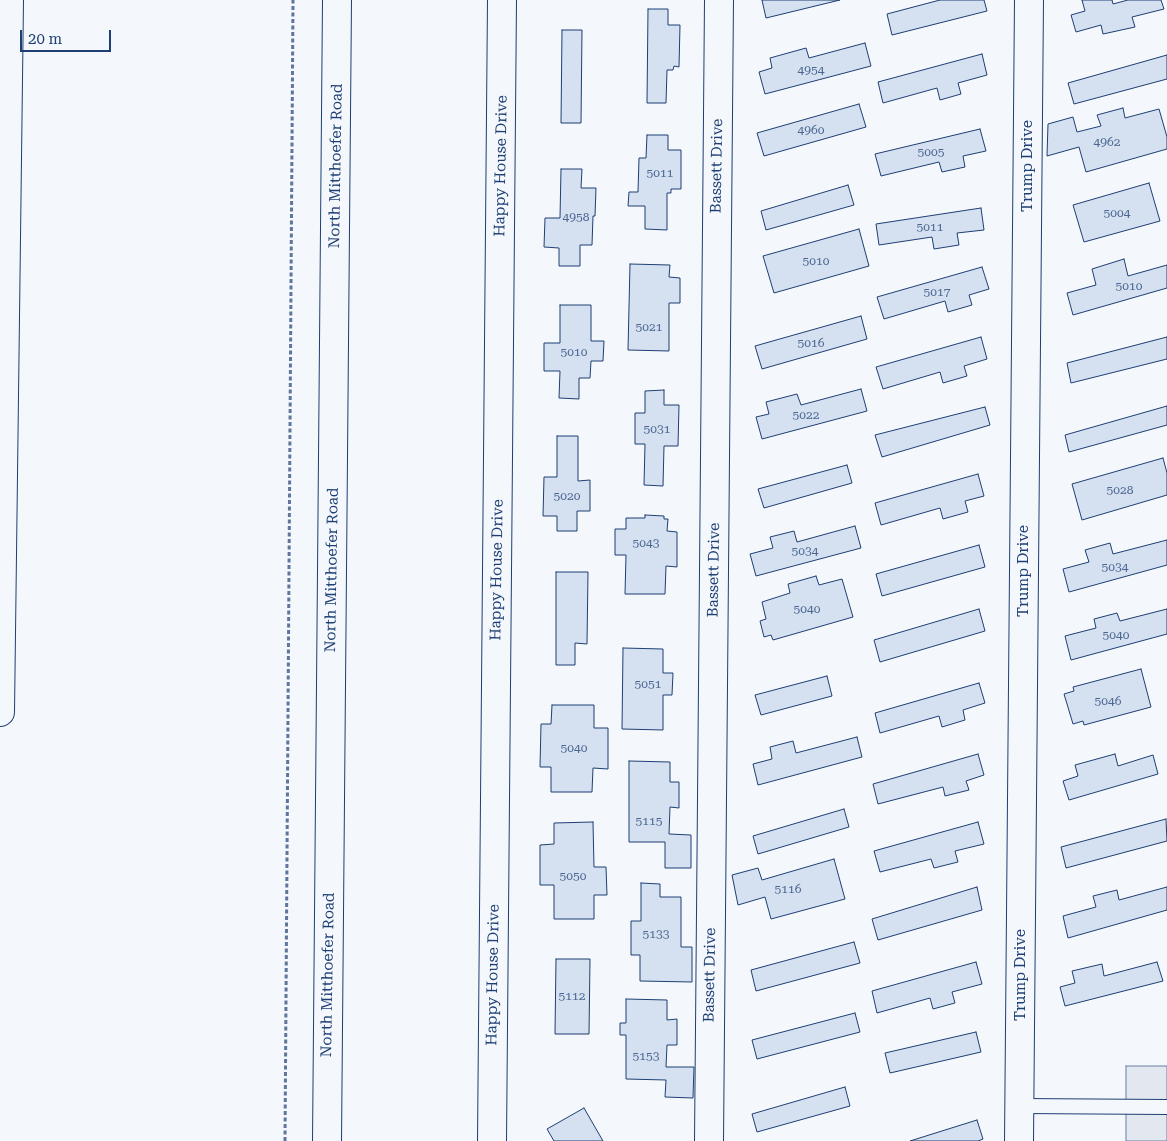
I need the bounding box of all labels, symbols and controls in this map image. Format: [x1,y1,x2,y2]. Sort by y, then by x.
scale bar [22,20,114,52]
text: 20 m [28,30,62,48]
house number: 4954 [798,63,824,77]
street label: North Mitthoefer Road [326,83,346,249]
street label: Happy House Drive [491,95,511,237]
street label: Bassett Drive [707,118,727,214]
street label: Trump Drive [1019,120,1037,212]
house number: 4960 [798,123,824,137]
house number: 4962 [1094,135,1120,149]
house number: 5005 [918,145,944,159]
house number: 5011 [647,166,673,180]
house number: 5004 [1104,206,1130,220]
house number: 4958 [563,210,589,224]
house number: 5011 [917,220,943,234]
house number: 5010 [803,254,829,268]
house number: 5010 [1116,279,1142,293]
house number: 5017 [924,285,950,299]
house number: 5021 [636,320,662,334]
house number: 5016 [798,336,824,350]
house number: 5010 [561,345,587,359]
house number: 5022 [793,408,819,422]
house number: 5031 [644,422,670,436]
house number: 5028 [1107,483,1133,497]
street label: North Mitthoefer Road [322,487,342,653]
house number: 5020 [554,489,580,503]
street label: Happy House Drive [487,499,507,641]
street label: Bassett Drive [704,522,724,618]
street label: Trump Drive [1015,525,1033,617]
house number: 5043 [633,536,659,550]
house number: 5034 [792,544,818,558]
house number: 5034 [1102,560,1128,574]
house number: 5040 [794,602,820,616]
house number: 5040 [1103,628,1129,642]
house number: 5051 [635,677,661,691]
house number: 5046 [1095,694,1121,708]
house number: 5040 [561,741,587,755]
house number: 5115 [636,814,662,828]
house number: 5050 [560,869,586,883]
house number: 5116 [775,882,801,896]
street label: North Mitthoefer Road [318,892,338,1058]
street label: Happy House Drive [483,904,503,1046]
house number: 5133 [643,927,669,941]
street label: Bassett Drive [700,927,720,1023]
street label: Trump Drive [1012,929,1030,1021]
house number: 5112 [559,989,585,1003]
house number: 5153 [633,1049,659,1063]

